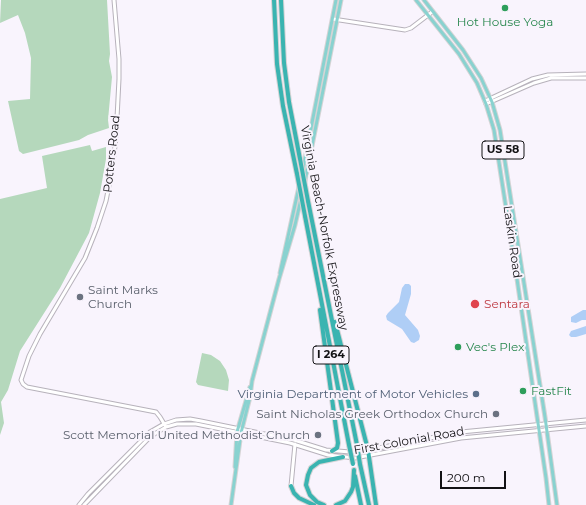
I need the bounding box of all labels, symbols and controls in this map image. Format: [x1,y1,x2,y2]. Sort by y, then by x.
marker: Hot House Yoga [500,3,510,13]
place label: Hot House Yoga [457,15,553,29]
street label: Potters Road [101,115,123,193]
street label: Virginia Beach-Norfolk Expressway [297,124,351,332]
road number: US 58 [482,141,524,159]
street label: Laskin Road [500,205,524,279]
place label: Saint Marks Church [88,283,158,311]
marker: Saint Marks Church [75,292,85,302]
place label: Sentara [484,297,530,311]
marker: Sentara [469,298,481,310]
place label: Vec's Plex [466,340,524,354]
marker: Vec's Plex [453,342,463,352]
road number: I 264 [313,346,349,364]
place label: FastFit [531,384,572,398]
marker: FastFit [518,386,528,396]
place label: Virginia Department of Motor Vehicles [237,387,468,401]
marker: Virginia Department of Motor Vehicles [471,389,481,399]
place label: Saint Nicholas Greek Orthodox Church [256,407,488,421]
marker: Saint Nicholas Greek Orthodox Church [491,409,501,419]
street label: First Colonial Road [353,424,465,458]
place label: Scott Memorial United Methodist Church [63,428,310,442]
marker: Scott Memorial United Methodist Church [313,430,323,440]
scale bar [442,463,508,489]
text: 200 m [447,470,486,485]

